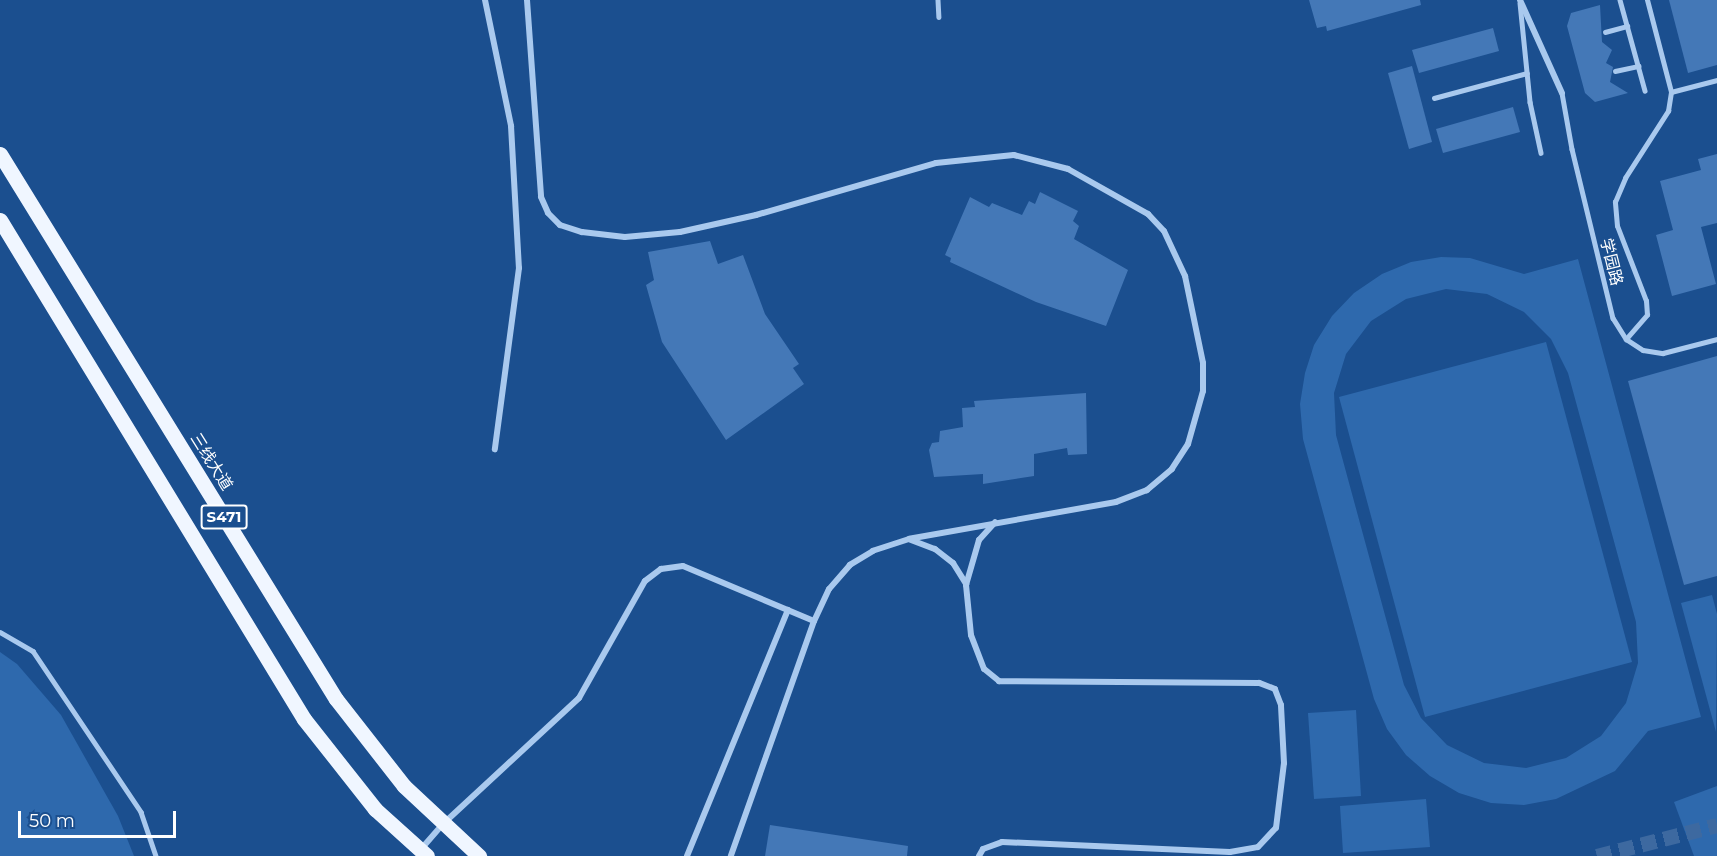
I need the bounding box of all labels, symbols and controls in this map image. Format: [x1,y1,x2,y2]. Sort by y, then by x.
street label: 学园路 [1596,236,1626,288]
street label: 三线大道 [186,430,236,494]
road number: S471 [200,505,248,529]
scale bar [21,799,178,837]
text: 50 m [29,810,75,832]

